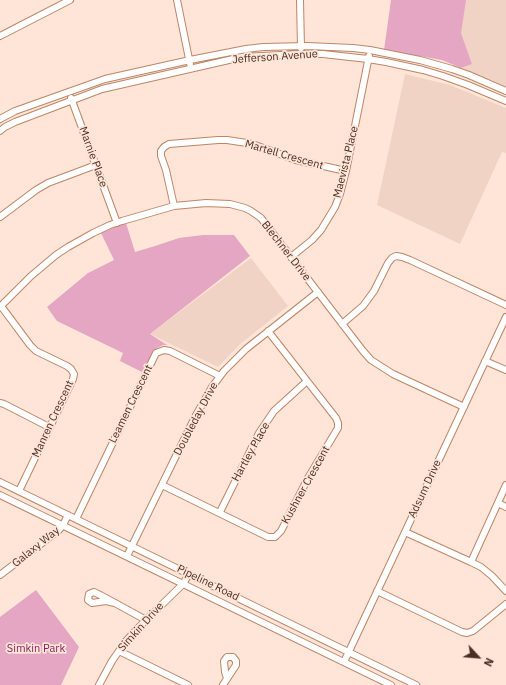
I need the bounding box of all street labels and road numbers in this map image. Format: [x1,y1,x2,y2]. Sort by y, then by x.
street label: Jefferson Avenue [232,47,318,67]
street label: Marnie Place [76,125,110,189]
street label: Maevista Place [331,125,361,199]
street label: Martell Crescent [243,137,325,173]
street label: Blechner Drive [258,218,314,284]
street label: Leamen Crescent [106,363,156,445]
street label: Manren Crescent [29,378,77,460]
street label: Doubleday Drive [171,380,221,458]
street label: Hartley Place [229,420,273,484]
street label: Kushner Crescent [279,444,333,526]
street label: Adsum Drive [406,458,444,520]
street label: Galaxy Way [10,524,62,570]
street label: Pipeline Road [175,562,241,604]
street label: Simkin Drive [115,600,167,654]

